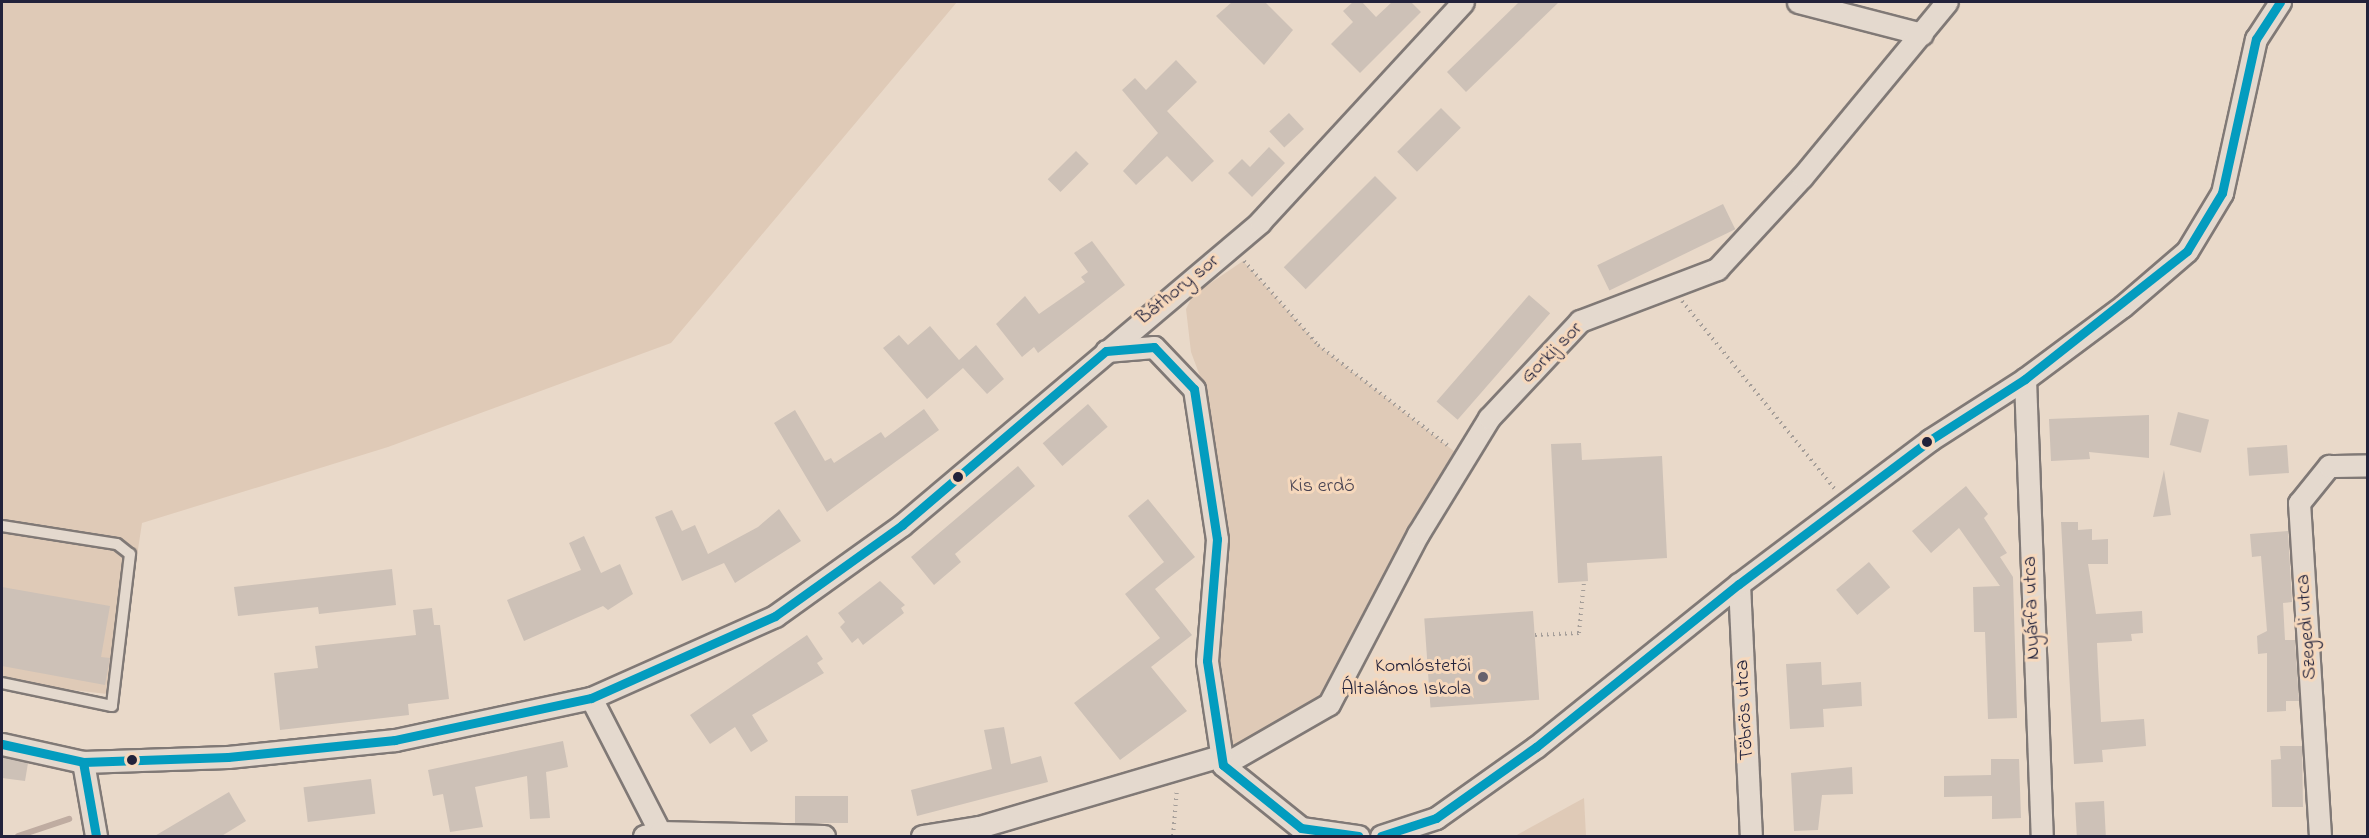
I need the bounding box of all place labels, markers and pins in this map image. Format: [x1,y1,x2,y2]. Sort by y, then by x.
unlabelled marker [1921,436,1933,448]
unlabelled marker [952,471,964,483]
place label: Komlóstetői Általános Iskola [1341,654,1471,701]
marker: Komlóstetői Általános Iskola [1476,670,1490,684]
unlabelled marker [126,754,138,766]

